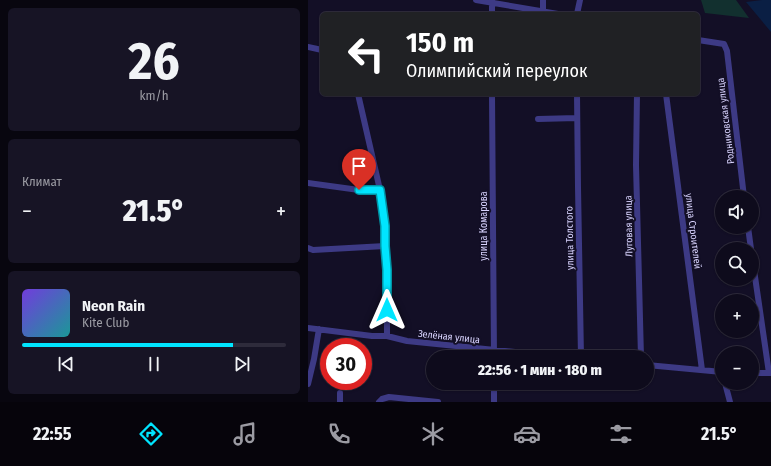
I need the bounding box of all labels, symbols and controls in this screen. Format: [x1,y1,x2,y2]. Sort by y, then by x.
text: 150 m [406,26,474,59]
icon: left [340,28,392,80]
text: 26 [128,30,180,93]
text: Олимпийский переулок [406,60,587,82]
street label: Родниковская улица [715,77,737,165]
text: km/h [140,88,169,103]
pin [342,149,376,190]
icon: arrive [348,155,370,177]
text: Климат [22,174,62,189]
map controls [715,190,759,390]
button: sound [715,190,759,234]
street label: улица Комарова [478,191,490,261]
text: 21.5° [123,193,185,229]
street label: улица Строителей [682,193,704,270]
street label: Луговая улица [622,195,636,257]
text: − [22,198,32,225]
text: + [276,198,286,225]
street label: улица Толстого [563,206,577,270]
button: search [715,242,759,286]
position arrow [366,289,408,331]
button: + [715,294,759,338]
text: Neon Rain [82,297,145,315]
text: Kite Club [82,315,129,330]
street label: Зелёная улица [417,328,481,346]
speed limit sign: 30 [320,338,372,390]
button: − [715,346,759,390]
icon: previous [55,353,77,375]
icon: pause [143,353,165,375]
icon: next [231,353,253,375]
text: 22:56 · 1 мин · 180 m [478,361,602,379]
icon: directions [137,420,165,448]
icon: music [231,420,259,448]
icon: phone [325,420,353,448]
icon: climate [419,420,447,448]
icon: car [513,420,541,448]
icon: filters [607,420,635,448]
text: 22:55 [33,423,71,445]
text: 21.5° [701,423,738,445]

